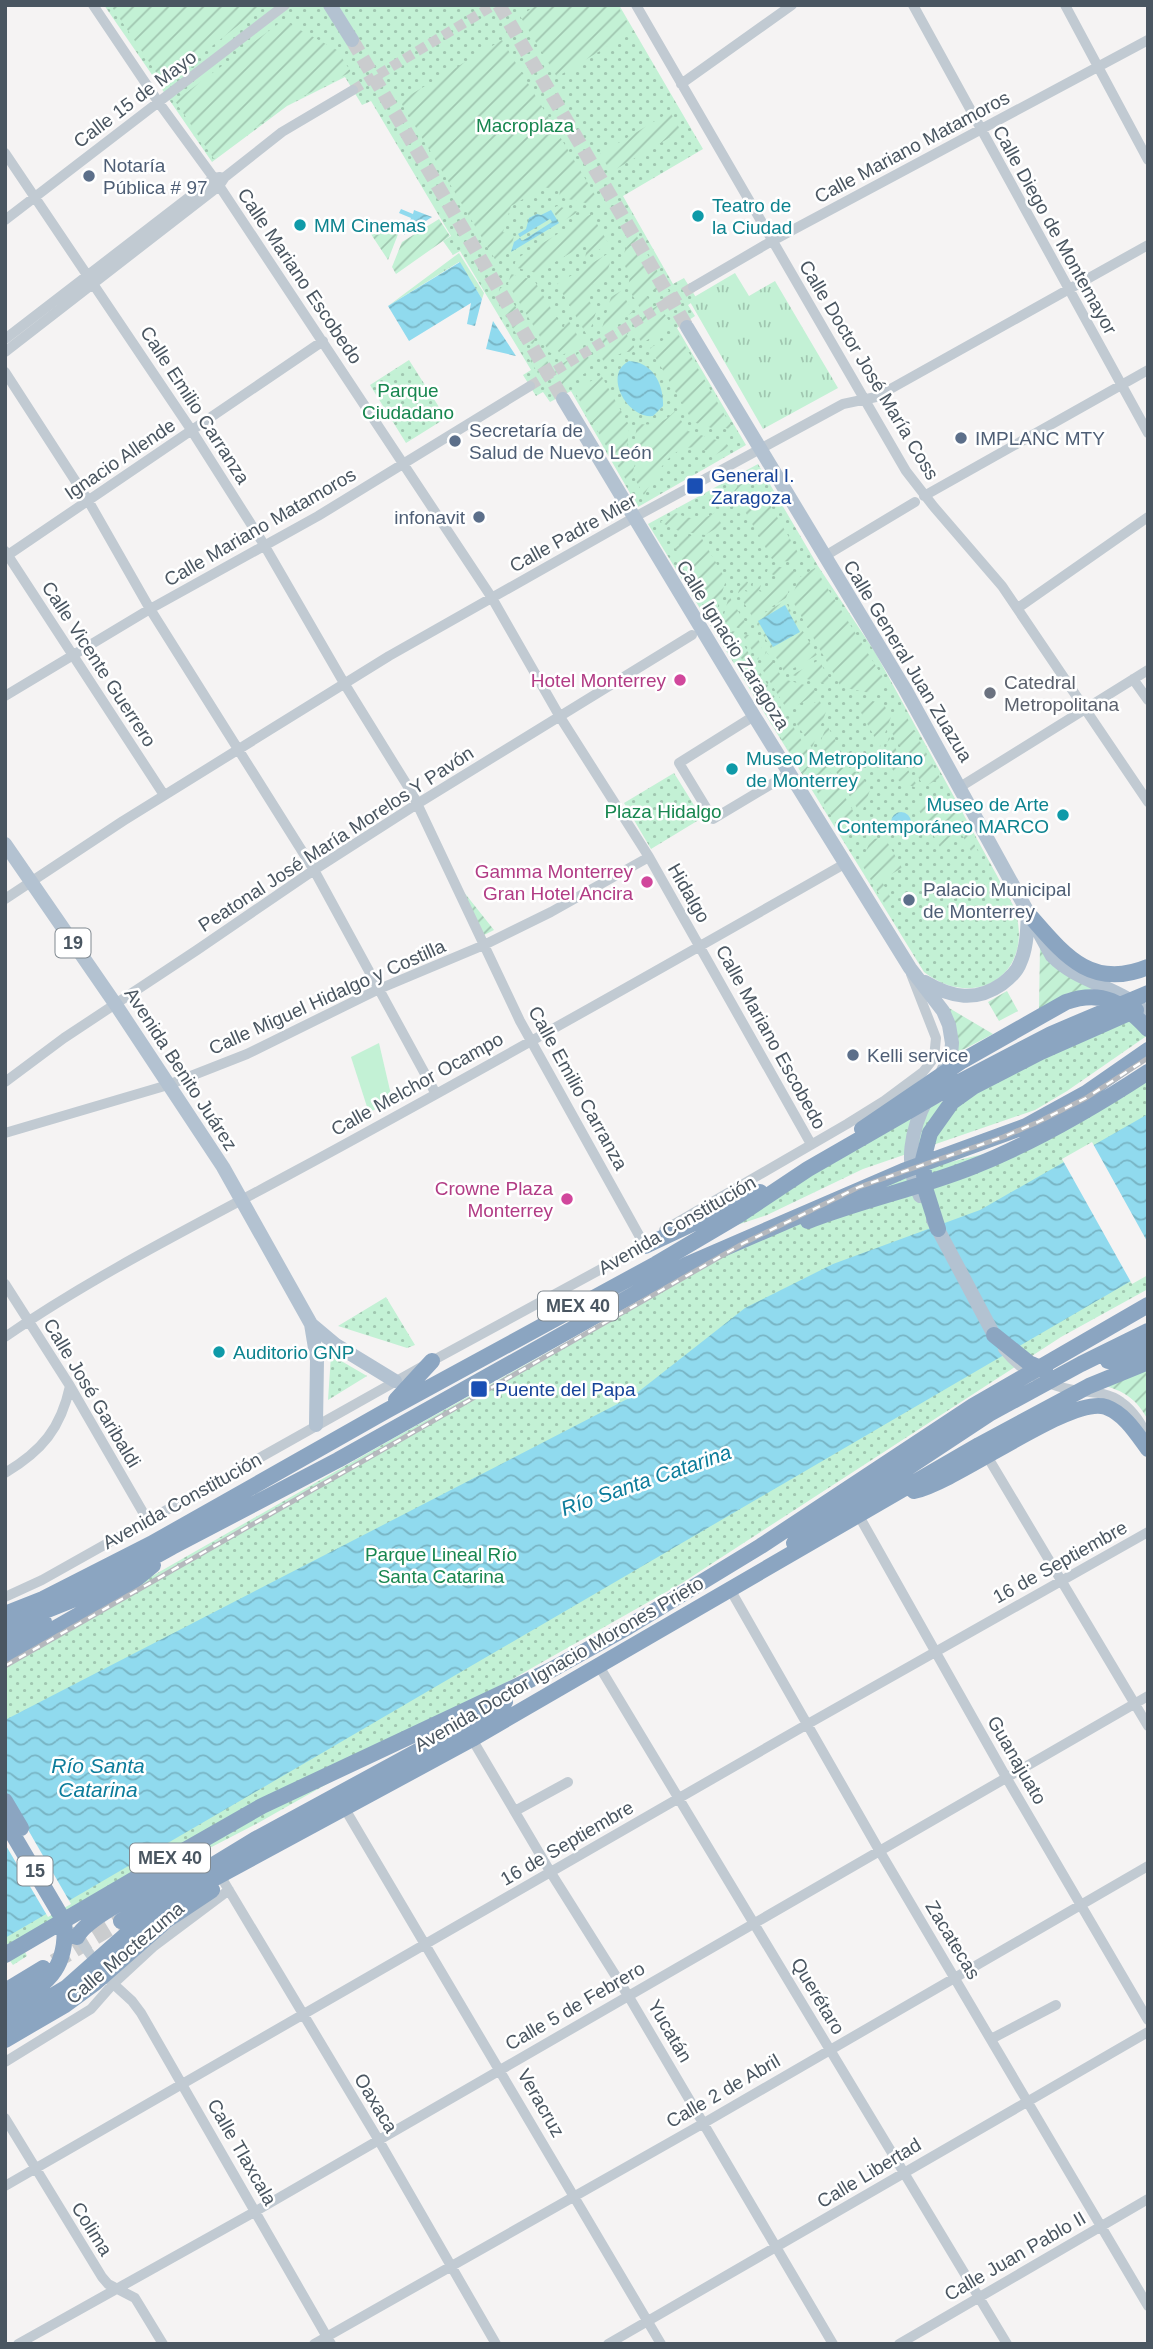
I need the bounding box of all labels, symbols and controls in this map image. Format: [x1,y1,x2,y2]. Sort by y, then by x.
street label: Calle 15 de Mayo [70,46,200,152]
street label: Calle Mariano Matamoros [811,87,1013,207]
park label: Macroplaza [476,115,575,136]
street label: Calle Diego de Montemayor [989,122,1122,339]
place label: Notaría Pública # 97 [103,155,208,198]
marker: Notaría Pública # 97 [81,168,97,184]
street label: Calle Mariano Escobedo [233,184,367,368]
place label: Teatro de la Ciudad [712,195,792,238]
marker: Teatro de la Ciudad [690,208,706,224]
place label: MM Cinemas [314,215,426,236]
marker: MM Cinemas [292,217,308,233]
street label: Calle Doctor José María Coss [795,256,943,484]
street label: Calle Emilio Carranza [136,322,254,488]
park label: Parque Ciudadano [362,380,454,423]
street label: Ignacio Allende [61,414,179,504]
place label: Secretaría de Salud de Nuevo León [469,420,652,463]
place label: IMPLANC MTY [975,428,1105,449]
marker: IMPLANC MTY [953,430,969,446]
marker: Secretaría de Salud de Nuevo León [447,433,463,449]
street label: Calle Mariano Matamoros [161,464,359,590]
place label: General I. Zaragoza [711,465,794,508]
marker: General I. Zaragoza [685,476,705,496]
street label: Calle Padre Mier [506,489,641,576]
place label: infonavit [394,507,466,528]
marker: infonavit [471,509,487,525]
street label: Calle General Juan Zuazua [839,556,977,766]
street label: Calle Ignacio Zaragoza [672,557,794,734]
street label: Calle Vicente Guerrero [38,577,160,751]
place label: Hotel Monterrey [531,670,666,691]
marker: Hotel Monterrey [672,672,688,688]
place label: Catedral Metropolitana [1004,672,1120,715]
marker: Catedral Metropolitana [982,685,998,701]
street label: Peatonal José María Morelos Y Pavón [195,742,477,936]
place label: Museo Metropolitano de Monterrey [746,748,923,791]
marker: Museo Metropolitano de Monterrey [724,761,740,777]
place label: Museo de Arte Contemporáneo MARCO [837,794,1049,837]
park label: Plaza Hidalgo [604,801,722,822]
marker: Museo de Arte Contemporáneo MARCO [1055,807,1071,823]
street label: Hidalgo [664,860,714,926]
place label: Gamma Monterrey Gran Hotel Ancira [475,861,633,904]
marker: Gamma Monterrey Gran Hotel Ancira [639,874,655,890]
place label: Palacio Municipal de Monterrey [923,879,1071,922]
marker: Palacio Municipal de Monterrey [901,892,917,908]
road number: 19 [56,928,90,958]
street label: Calle Miguel Hidalgo y Costilla [206,935,449,1059]
street label: Calle Mariano Escobedo [712,941,830,1133]
street label: Avenida Benito Juárez [121,984,241,1154]
street label: Calle Emilio Carranza [524,1003,632,1174]
street label: Calle Melchor Ocampo [327,1028,507,1140]
place label: Kelli service [867,1045,968,1066]
marker: Kelli service [845,1047,861,1063]
street label: Avenida Constitución [595,1171,759,1279]
place label: Crowne Plaza Monterrey [435,1178,553,1221]
marker: Crowne Plaza Monterrey [559,1191,575,1207]
road number: MEX 40 [538,1292,618,1321]
street label: Calle José Garibaldi [39,1315,145,1471]
place label: Auditorio GNP [233,1342,354,1363]
marker: Auditorio GNP [211,1344,227,1360]
marker: Puente del Papa [469,1379,489,1399]
place label: Puente del Papa [495,1379,636,1400]
water label: Río Santa Catarina [558,1440,734,1520]
street label: Avenida Constitución [99,1449,265,1553]
street label: 16 de Septiembre [989,1516,1131,1608]
park label: Parque Lineal Río Santa Catarina [365,1544,517,1587]
street label: Avenida Doctor Ignacio Morones Prieto [411,1572,707,1756]
street label: Guanajuato [983,1712,1051,1808]
water label: Río Santa Catarina [51,1754,145,1801]
street label: 16 de Septiembre [497,1796,637,1890]
road number: MEX 40 [130,1844,210,1872]
road number: 15 [18,1856,52,1885]
street label: Zacatecas [921,1897,985,1983]
street label: Calle Moctezuma [62,1898,188,2008]
street label: Querétaro [787,1954,849,2038]
street label: Calle 5 de Febrero [502,1958,648,2054]
street label: Yucatán [644,1996,696,2066]
street label: Calle 2 de Abril [662,2050,784,2132]
street label: Veracruz [513,2065,569,2141]
street label: Oaxaca [350,2070,402,2137]
street label: Calle Tlaxcala [203,2095,281,2209]
street label: Calle Libertad [813,2134,925,2212]
street label: Colima [67,2198,117,2260]
street label: Calle Juan Pablo II [941,2207,1089,2305]

